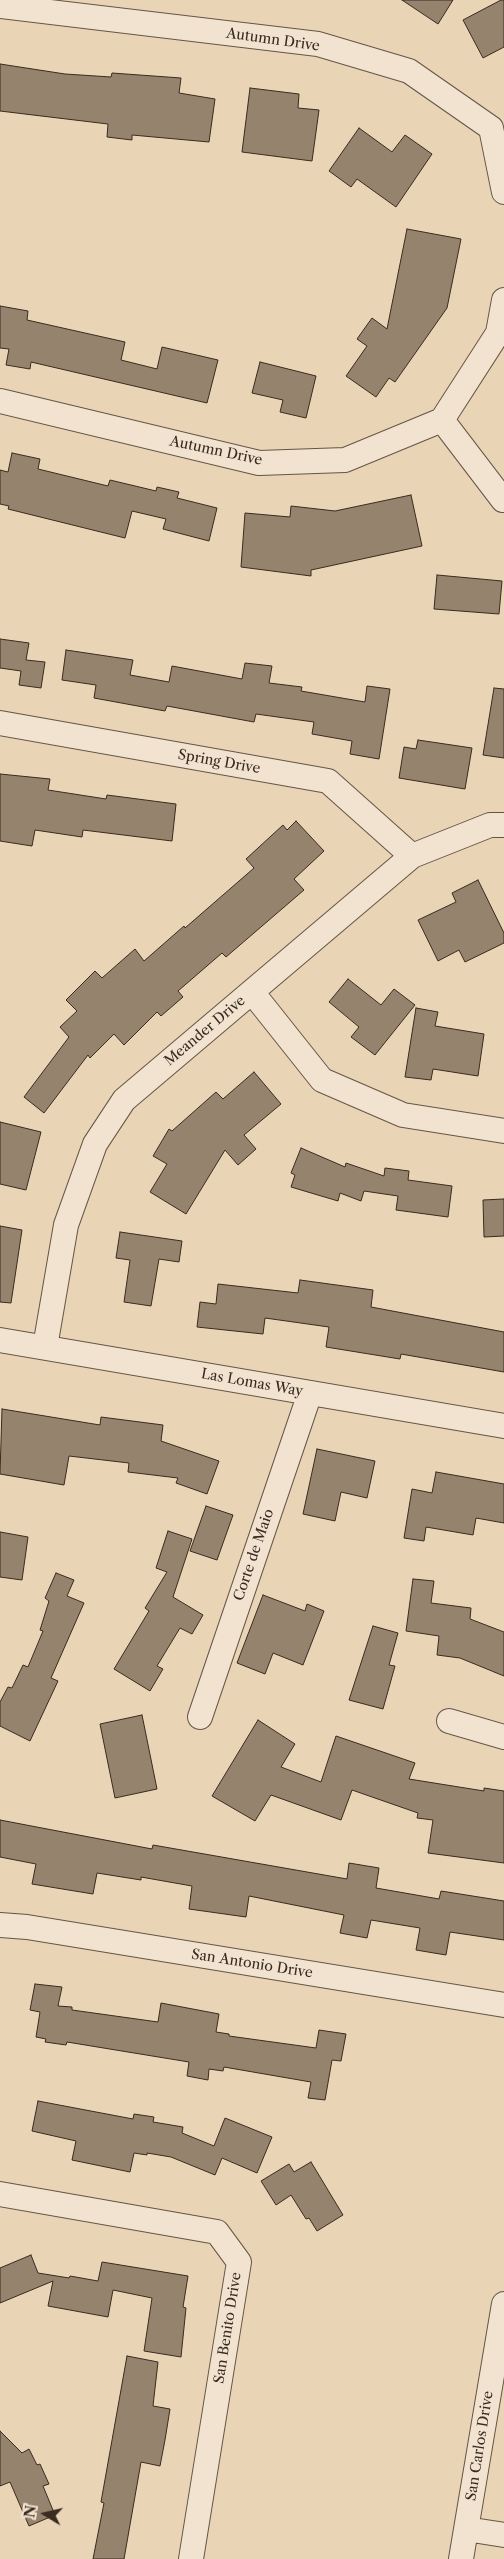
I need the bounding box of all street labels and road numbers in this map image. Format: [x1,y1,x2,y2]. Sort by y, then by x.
street label: Autumn Drive [225,25,321,55]
street label: Autumn Drive [168,433,264,469]
street label: Spring Drive [176,746,262,778]
street label: Meander Drive [161,992,249,1070]
street label: Las Lomas Way [200,1366,304,1400]
street label: Corte de Maio [230,1507,278,1603]
street label: San Antonio Drive [190,1946,314,1982]
street label: San Benito Drive [211,2271,245,2385]
street label: San Carlos Drive [463,2390,497,2502]

